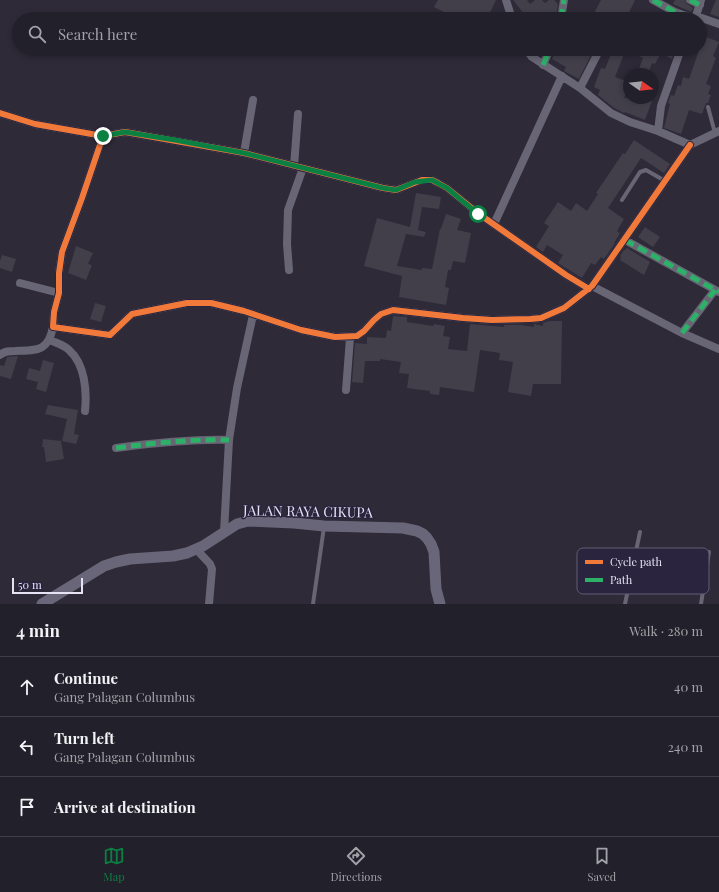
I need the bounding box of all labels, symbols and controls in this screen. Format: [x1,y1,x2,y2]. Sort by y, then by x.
search box [12,12,707,56]
icon: search [26,23,48,45]
text: Search here [58,24,137,44]
north arrow [623,68,659,104]
route end [94,127,112,145]
route start [469,205,487,223]
street label: JALAN RAYA CIKUPA [242,500,373,522]
legend [577,548,709,594]
text: Cycle path [610,554,662,569]
text: Path [610,572,633,587]
scale bar [12,576,83,595]
text: 50 m [18,577,42,592]
text: 4 min [16,619,60,641]
text: Walk · 280 m [629,622,703,639]
text: Continue [54,668,118,688]
icon: ahead [16,676,38,698]
text: 40 m [674,678,703,695]
text: Gang Palagan Columbus [54,688,195,705]
text: Turn left [54,728,115,748]
icon: left [16,736,38,758]
text: 240 m [668,738,703,755]
text: Gang Palagan Columbus [54,748,195,765]
icon: arrive [16,796,38,818]
text: Arrive at destination [54,797,196,817]
tab: Map [103,845,125,884]
tab: Directions [330,845,382,884]
tab: Saved [588,845,616,884]

